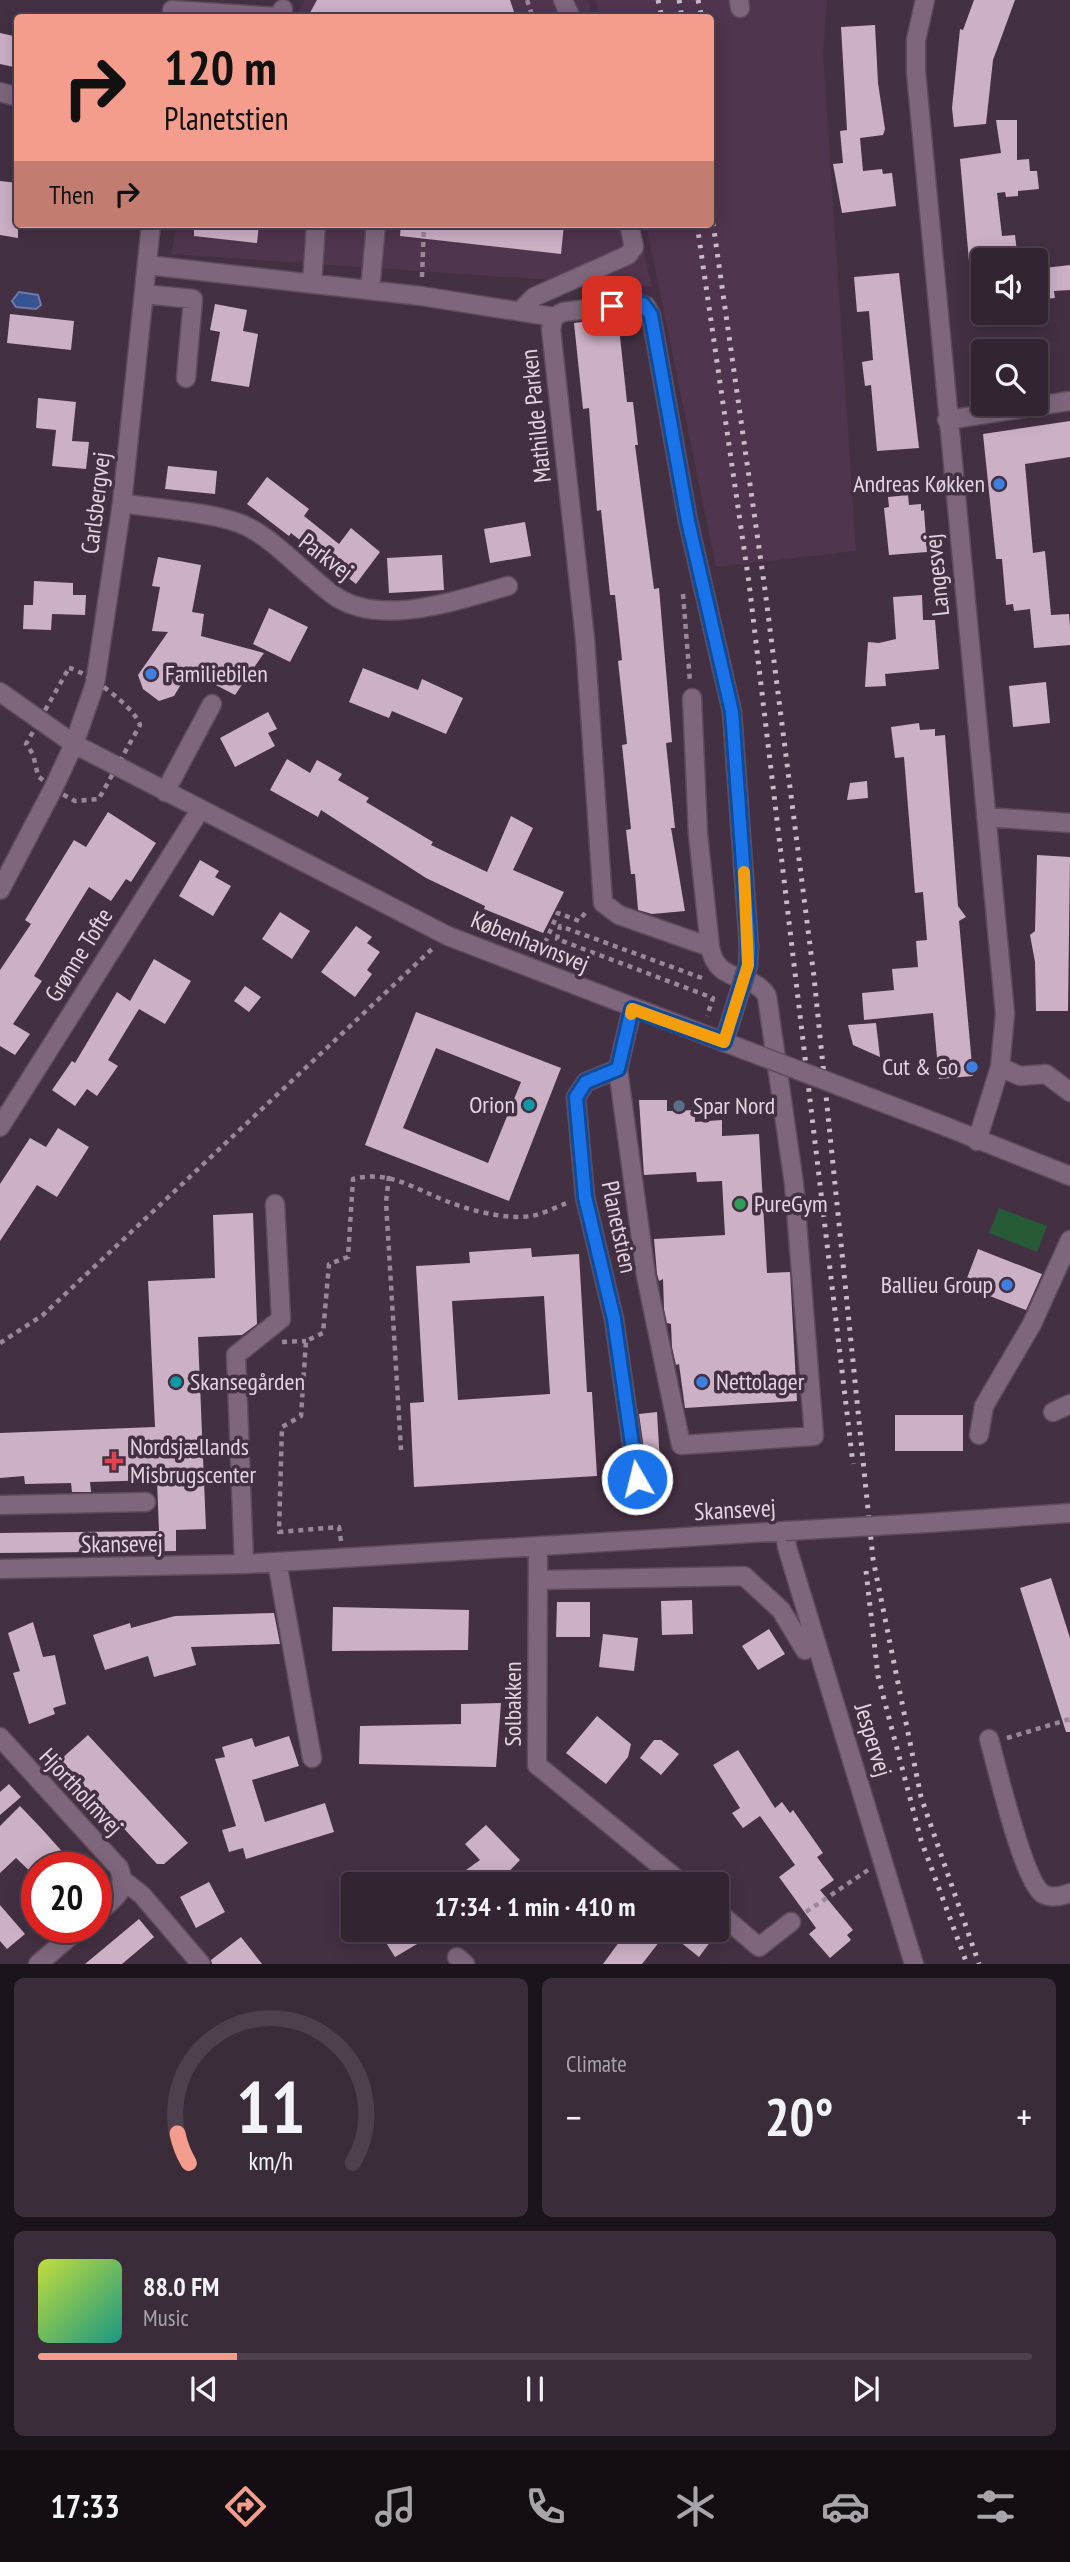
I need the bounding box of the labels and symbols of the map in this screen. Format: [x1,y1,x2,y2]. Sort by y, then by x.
pin [582,276,642,336]
street label: Mathilde Parken [513,348,558,484]
street label: Carlsbergvej [74,450,117,556]
place label: Andreas Køkken [853,468,985,499]
marker: Andreas Køkken [991,476,1007,492]
street label: Parkvej [293,526,360,587]
street label: Langesvej [917,532,956,618]
place label: Familiebilen [165,658,268,689]
marker: Familiebilen [143,666,159,682]
street label: Grønne Tofte [38,902,120,1007]
street label: Københavnsvej [467,904,594,979]
place label: Cut & Go [882,1051,958,1082]
marker: Cut & Go [964,1059,980,1075]
place label: Orion [469,1089,515,1120]
place label: Spar Nord [693,1090,775,1121]
marker: Orion [521,1097,537,1113]
marker: Spar Nord [671,1098,687,1114]
street label: Planetstien [595,1178,644,1276]
place label: PureGym [754,1188,828,1219]
marker: PureGym [732,1196,748,1212]
place label: Ballieu Group [881,1269,993,1300]
marker: Ballieu Group [999,1277,1015,1293]
place label: Skansegården [190,1366,305,1397]
place label: Nettolager [716,1366,805,1397]
marker: Skansegården [168,1374,184,1390]
marker: Nettolager [694,1374,710,1390]
place label: Nordsjællands Misbrugscenter [130,1431,256,1490]
position arrow [600,1442,674,1516]
marker: Nordsjællands Misbrugscenter [104,1451,124,1471]
street label: Skansevej [693,1492,777,1527]
street label: Skansevej [81,1527,163,1560]
street label: Solbakken [497,1661,528,1747]
street label: Jespervej [847,1698,899,1780]
street label: Hjortholmvej [33,1741,130,1842]
speed limit sign: 20 [21,1852,112,1943]

